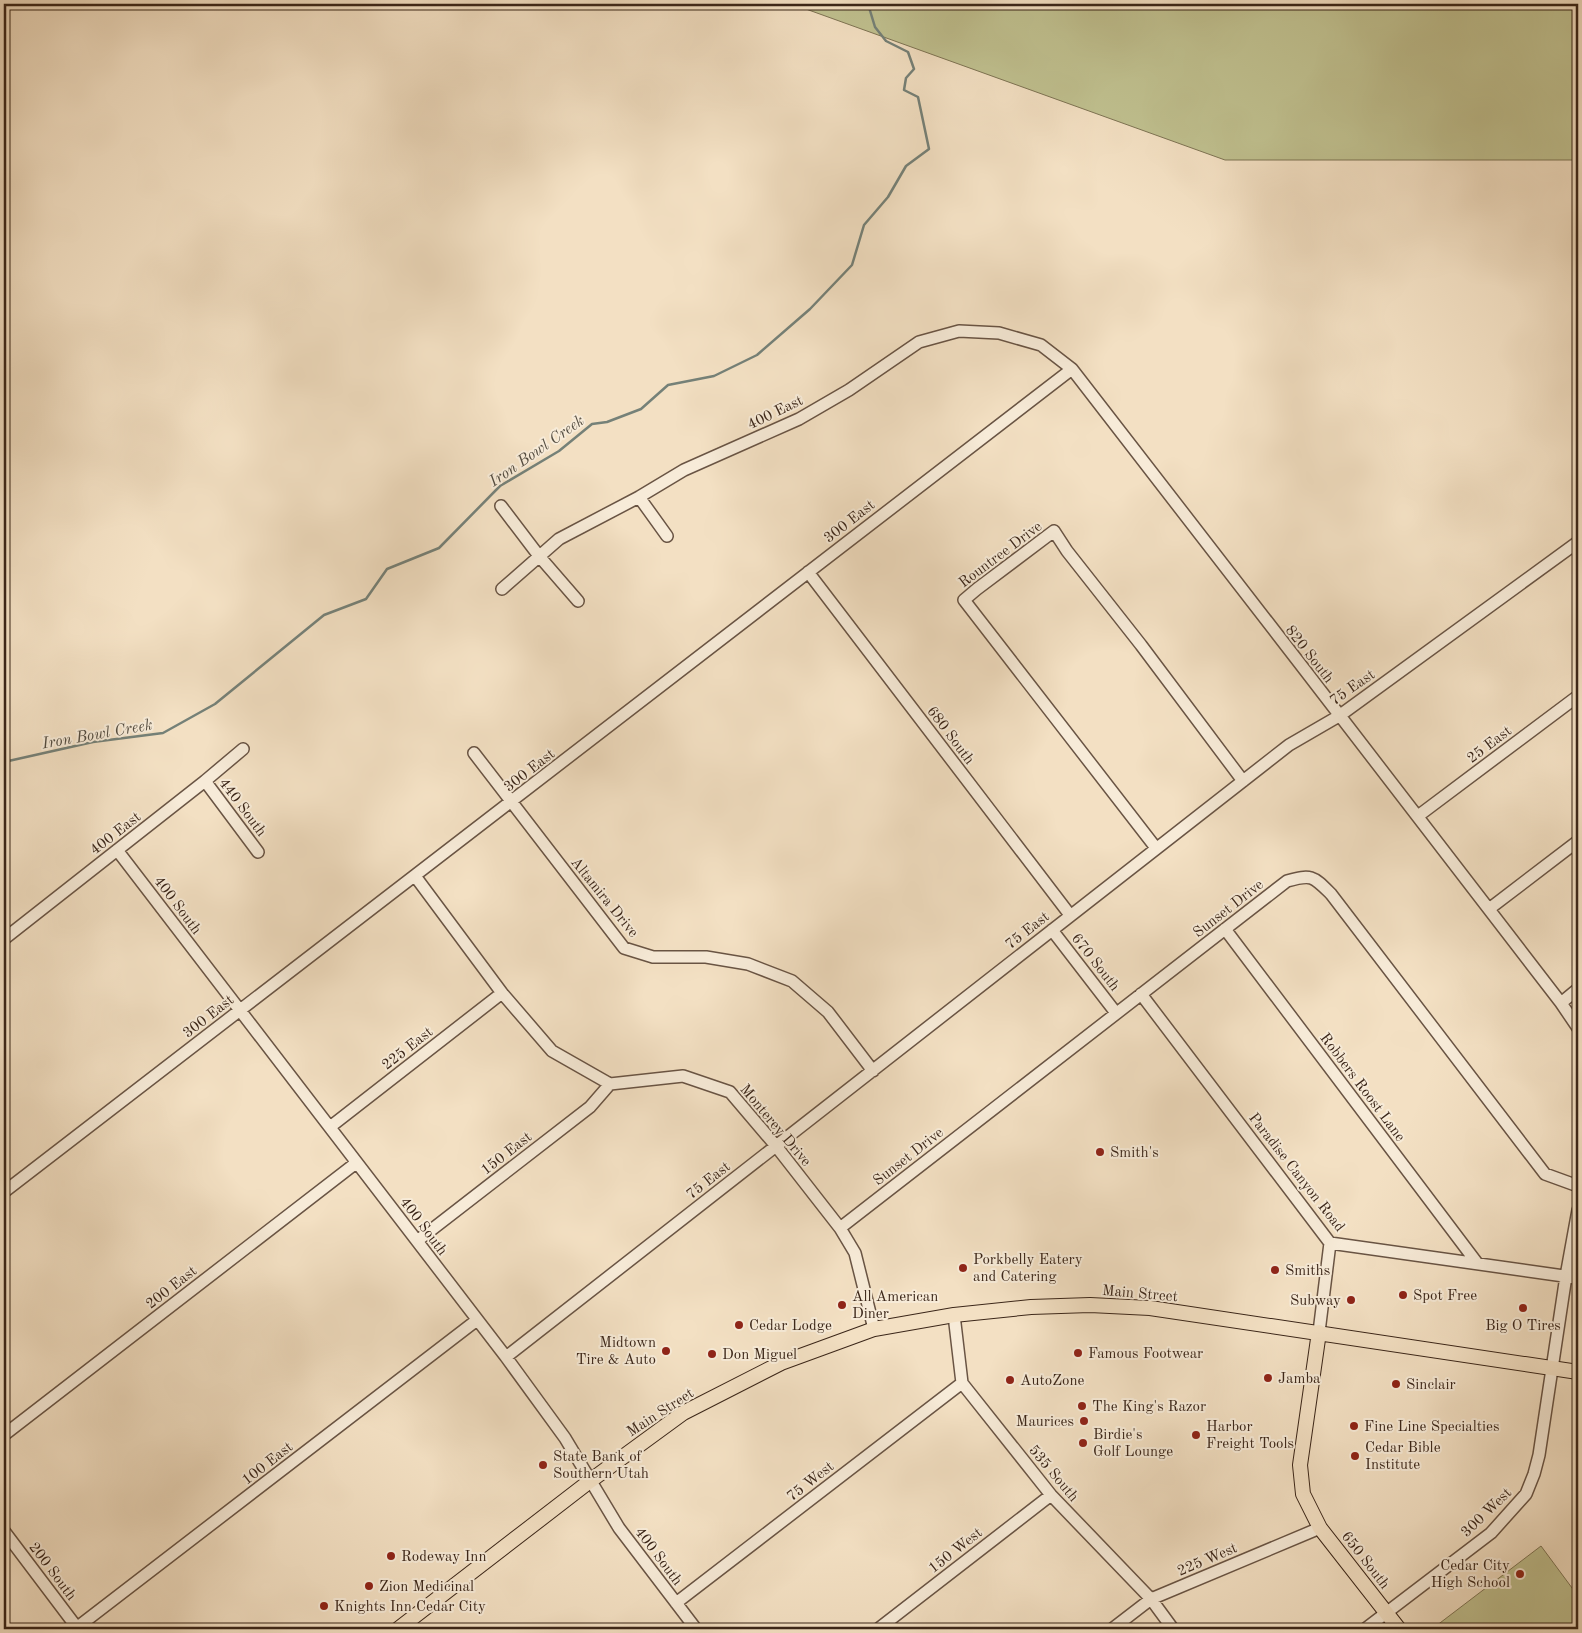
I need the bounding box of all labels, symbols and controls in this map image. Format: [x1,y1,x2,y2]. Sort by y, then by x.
street label: 400 East [745,393,806,433]
water label: Iron Bowl Creek [486,413,588,491]
street label: 300 East [822,498,878,547]
street label: Rountree Drive [957,519,1045,591]
street label: 820 South [1282,623,1336,687]
street label: 75 East [1328,667,1378,709]
street label: 680 South [923,704,976,768]
water label: Iron Bowl Creek [40,717,154,753]
street label: 25 East [1465,724,1515,767]
street label: 300 East [502,747,558,796]
street label: 440 South [215,776,268,840]
street label: 400 East [88,810,144,859]
street label: Altamira Drive [567,855,641,941]
street label: 400 South [150,874,203,938]
street label: Sunset Drive [1191,877,1267,941]
street label: 75 East [1003,910,1053,953]
street label: 670 South [1068,931,1122,995]
street label: 300 East [181,993,237,1042]
street label: 225 East [380,1025,436,1074]
street label: Robbers Roost Lane [1316,1031,1407,1145]
street label: Monterey Drive [736,1082,813,1170]
street label: Paradise Canyon Road [1245,1111,1347,1235]
street label: Sunset Drive [871,1125,947,1189]
street label: 150 East [479,1130,535,1179]
marker: Smith's [1094,1146,1106,1158]
place label: Smith's [1110,1146,1159,1161]
street label: 75 East [684,1160,734,1203]
street label: 400 South [396,1195,449,1259]
place label: Porkbelly Eatery and Catering [973,1253,1083,1285]
marker: Porkbelly Eatery and Catering [957,1262,969,1274]
street label: 200 East [144,1264,200,1313]
marker: Smiths [1269,1264,1281,1276]
place label: Smiths [1285,1264,1330,1279]
street label: Main Street [1101,1284,1178,1305]
marker: Spot Free [1397,1289,1409,1301]
place label: Spot Free [1413,1289,1477,1304]
place label: All American Diner [852,1290,938,1322]
place label: Subway [1290,1294,1341,1309]
marker: Subway [1345,1294,1357,1306]
marker: All American Diner [836,1299,848,1311]
marker: Big O Tires [1517,1302,1529,1314]
marker: Cedar Lodge [733,1319,745,1331]
place label: Cedar Lodge [749,1319,832,1334]
place label: Big O Tires [1485,1319,1561,1334]
place label: Midtown Tire & Auto [576,1336,656,1368]
marker: Midtown Tire & Auto [660,1345,672,1357]
marker: Famous Footwear [1072,1347,1084,1359]
place label: Famous Footwear [1088,1347,1203,1362]
marker: Don Miguel [706,1348,718,1360]
place label: Don Miguel [722,1348,797,1363]
marker: Jamba [1262,1372,1274,1384]
place label: Jamba [1278,1372,1321,1387]
marker: AutoZone [1004,1374,1016,1386]
place label: AutoZone [1020,1374,1084,1389]
marker: Sinclair [1390,1378,1402,1390]
place label: Sinclair [1406,1378,1456,1393]
street label: Main Street [625,1386,697,1440]
marker: The King's Razor [1076,1400,1088,1412]
place label: The King's Razor [1092,1400,1206,1415]
place label: Maurices [1016,1415,1074,1430]
marker: Maurices [1078,1415,1090,1427]
place label: Harbor Freight Tools [1206,1420,1294,1452]
marker: Fine Line Specialties [1348,1420,1360,1432]
place label: Fine Line Specialties [1364,1420,1499,1435]
place label: Birdie's Golf Lounge [1093,1428,1173,1460]
marker: Harbor Freight Tools [1190,1429,1202,1441]
marker: Birdie's Golf Lounge [1077,1437,1089,1449]
street label: 100 East [240,1440,296,1489]
place label: Cedar Bible Institute [1365,1441,1441,1473]
street label: 535 South [1025,1443,1081,1505]
place label: State Bank of Southern Utah [553,1450,649,1482]
marker: Cedar Bible Institute [1349,1450,1361,1462]
marker: State Bank of Southern Utah [537,1459,549,1471]
street label: 75 West [785,1459,837,1505]
street label: 300 West [1459,1486,1515,1541]
street label: 400 South [631,1525,684,1589]
street label: 150 West [926,1526,986,1577]
street label: 650 South [1338,1529,1392,1593]
street label: 200 South [25,1540,78,1604]
street label: 225 West [1175,1541,1240,1580]
marker: Rodeway Inn [385,1550,397,1562]
place label: Rodeway Inn [401,1550,487,1565]
place label: Cedar City High School [1431,1559,1510,1591]
marker: Cedar City High School [1514,1568,1526,1580]
marker: Zion Medicinal [363,1580,375,1592]
place label: Zion Medicinal [379,1580,474,1595]
marker: Knights Inn Cedar City [318,1600,330,1612]
place label: Knights Inn Cedar City [334,1600,486,1615]

